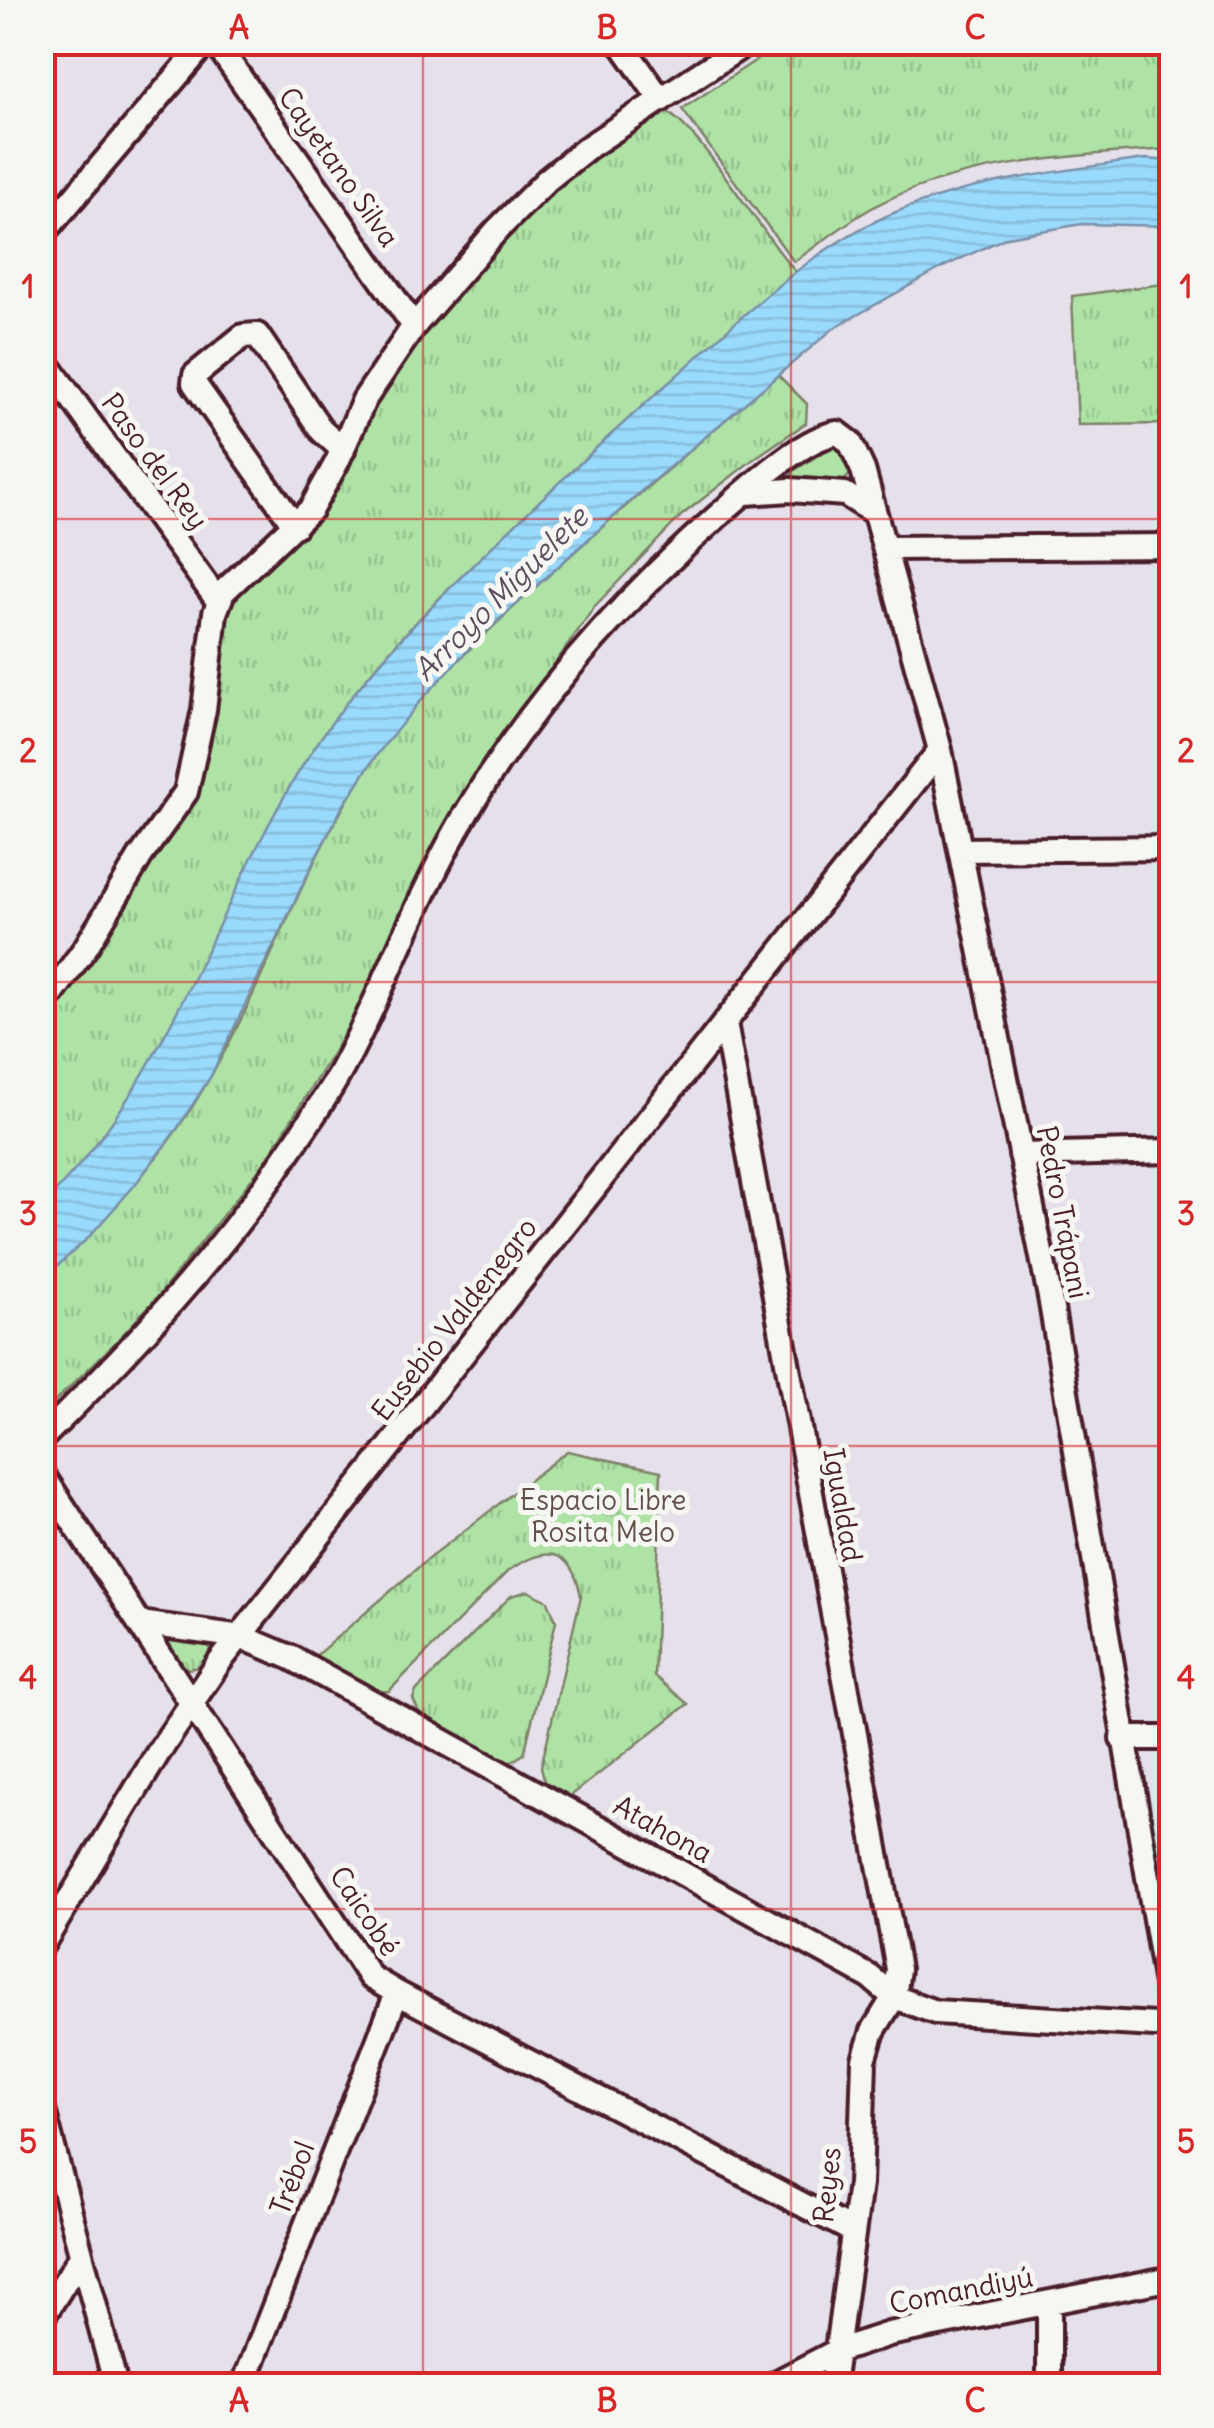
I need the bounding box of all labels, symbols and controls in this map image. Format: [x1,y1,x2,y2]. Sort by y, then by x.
text: A [229,7,249,48]
text: B [597,7,617,48]
text: C [964,7,986,48]
street label: Cayetano Silva [271,80,407,254]
text: 1 [22,266,34,307]
text: 1 [1180,266,1192,307]
street label: Paso del Rey [93,386,217,536]
water label: Arroyo Miguelete [405,497,597,689]
text: 2 [19,730,37,771]
text: 2 [1177,730,1195,771]
street label: Pedro Trápani [1029,1123,1097,1301]
text: 3 [19,1193,37,1234]
text: 3 [1177,1193,1195,1234]
street label: Eusebio Valdenegro [363,1210,545,1428]
street label: Igualdad [815,1445,871,1565]
park label: Espacio Libre Rosita Melo [520,1482,686,1550]
text: 4 [19,1657,37,1698]
text: 4 [1177,1657,1195,1698]
street label: Atahona [607,1787,719,1871]
street label: Caicobé [322,1859,408,1963]
text: 5 [19,2121,37,2162]
text: 5 [1177,2121,1195,2162]
street label: Trébol [262,2136,322,2220]
street label: Reyes [805,2145,849,2225]
street label: Comandiyú [886,2258,1036,2322]
text: A [229,2380,249,2421]
text: B [597,2380,617,2421]
text: C [964,2380,986,2421]

